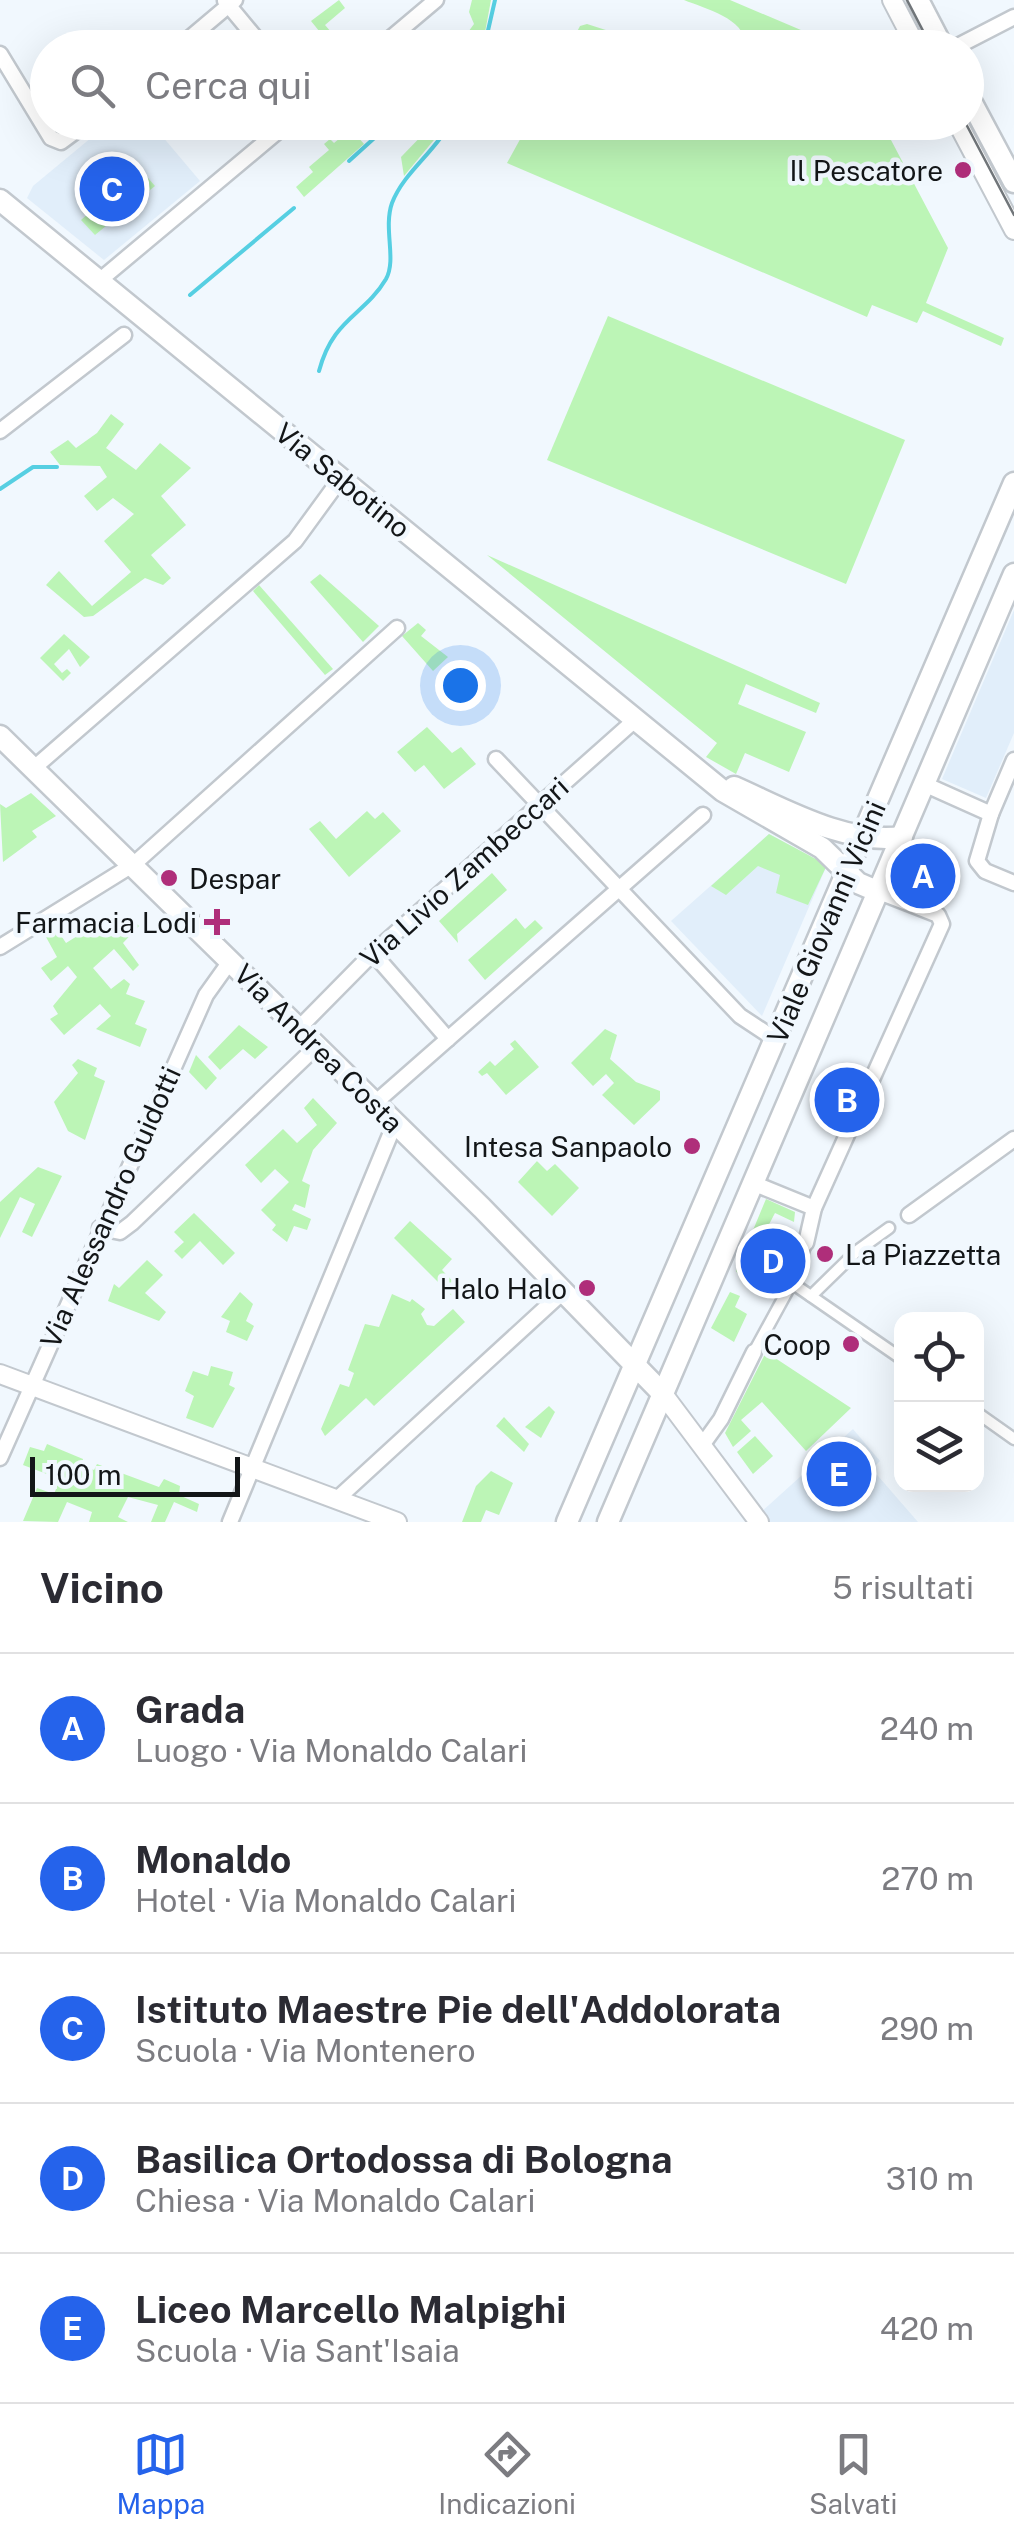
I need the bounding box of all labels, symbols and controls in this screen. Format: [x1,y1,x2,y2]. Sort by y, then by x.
search box [30,30,984,140]
icon: search [65,58,120,113]
text: Cerca qui [145,63,312,108]
pin: C [80,152,144,226]
place label: Il Pescatore [789,154,943,187]
marker: Il Pescatore [952,159,974,181]
street label: Via Sabotino [269,416,417,544]
your location [435,660,486,711]
street label: Via Livio Zambeccari [353,770,575,974]
street label: Viale Giovanni Vicini [760,796,892,1048]
pin: A [890,838,956,914]
place label: Despar [189,862,281,895]
marker: Despar [158,867,180,889]
place label: Farmacia Lodi [15,906,197,939]
marker: Farmacia Lodi [206,911,228,933]
street label: Via Andrea Costa [228,957,410,1139]
street label: Via Alessandro Guidotti [33,1061,187,1353]
pin: B [814,1062,880,1138]
place label: Intesa Sanpaolo [464,1130,672,1163]
marker: Intesa Sanpaolo [681,1135,703,1157]
pin: D [740,1224,806,1298]
place label: La Piazzetta [845,1238,1001,1271]
marker: La Piazzetta [814,1243,836,1265]
place label: Halo Halo [439,1272,567,1305]
marker: Halo Halo [576,1277,598,1299]
map controls [894,1312,984,1492]
button: locate [894,1312,984,1402]
place label: Coop [763,1328,831,1361]
marker: Coop [840,1333,862,1355]
button: layers [894,1402,984,1492]
pin: E [806,1436,872,1512]
scale bar [30,1452,240,1496]
text: 100 m [45,1458,122,1491]
text: Vicino [40,1563,164,1612]
text: 5 risultati [832,1569,974,1606]
text: Grada [135,1687,245,1732]
text: A [61,1710,84,1747]
text: 240 m [880,1710,974,1747]
text: Luogo · Via Monaldo Calari [135,1732,527,1769]
text: Monaldo [135,1837,292,1882]
text: B [62,1860,83,1897]
text: 270 m [881,1860,974,1897]
text: Hotel · Via Monaldo Calari [135,1882,516,1919]
text: Istituto Maestre Pie dell'Addolorata [135,1987,781,2032]
text: C [61,2010,84,2047]
text: 290 m [880,2010,974,2047]
text: Scuola · Via Montenero [135,2032,476,2069]
text: Basilica Ortodossa di Bologna [135,2137,673,2182]
text: D [61,2160,84,2197]
text: 310 m [886,2160,974,2197]
text: Chiesa · Via Monaldo Calari [135,2182,535,2219]
text: Liceo Marcello Malpighi [135,2287,567,2332]
text: E [62,2310,83,2347]
text: 420 m [880,2310,974,2347]
text: Scuola · Via Sant'Isaia [135,2332,460,2369]
tab: Mappa [116,2427,205,2520]
tab: Indicazioni [438,2427,576,2520]
tab: Salvati [809,2427,898,2520]

